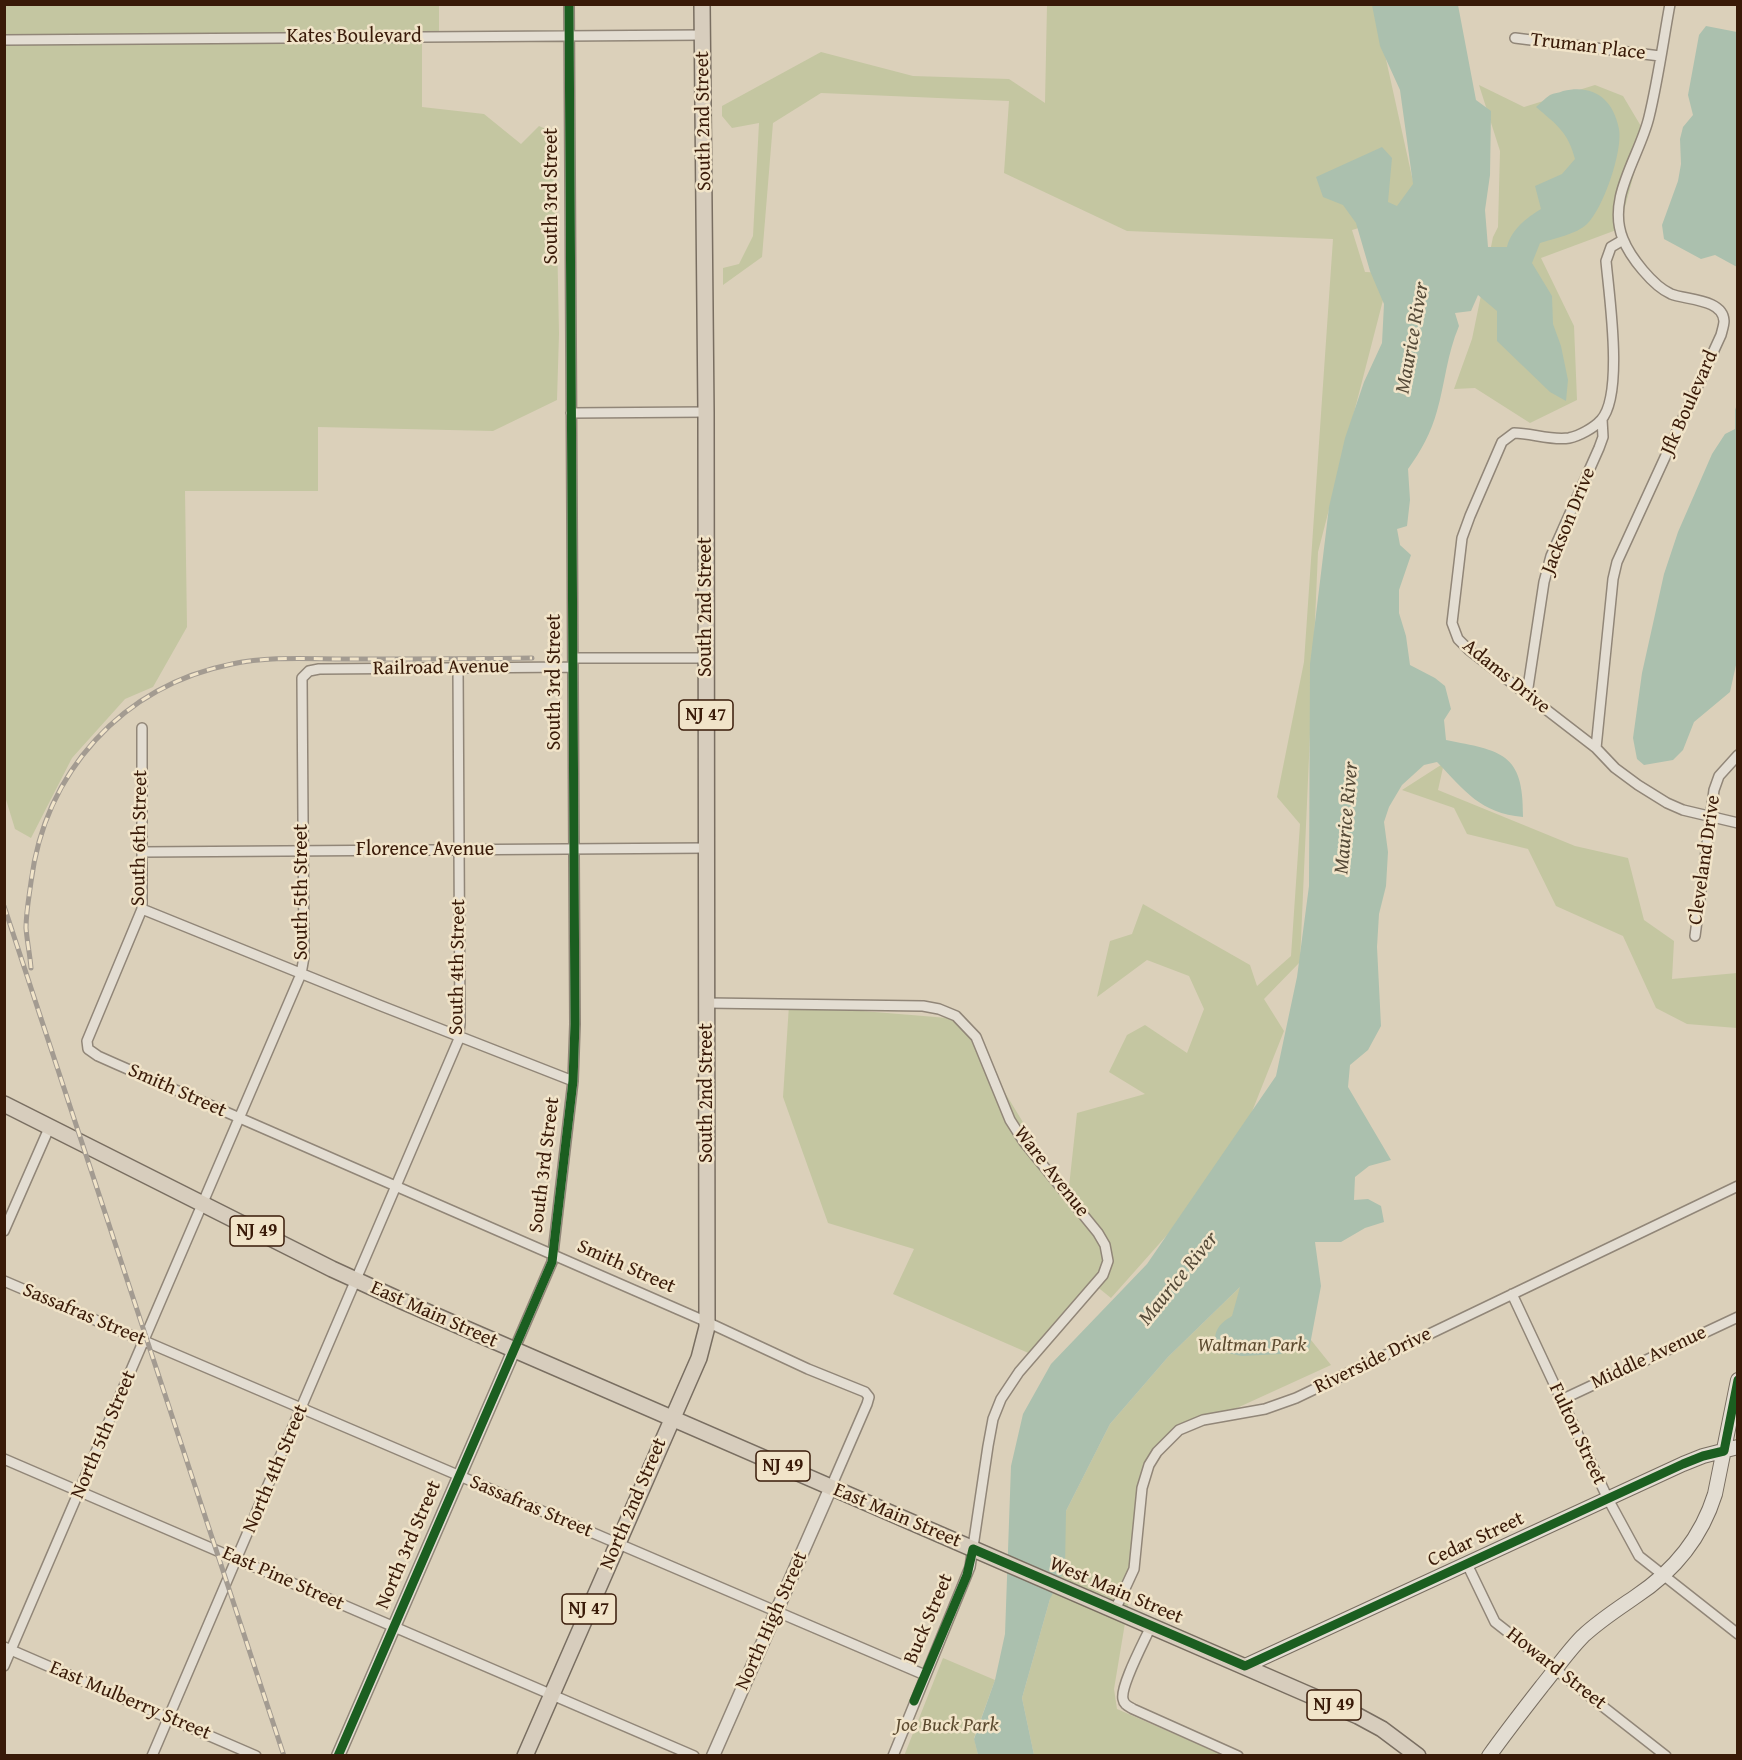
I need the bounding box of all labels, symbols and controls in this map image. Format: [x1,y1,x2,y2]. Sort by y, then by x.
street label: Kates Boulevard [286,25,422,49]
street label: Truman Place [1529,28,1647,66]
street label: South 2nd Street [691,51,717,191]
street label: South 3rd Street [540,128,564,264]
water label: Maurice River [1391,280,1435,396]
street label: Jfk Boulevard [1656,347,1724,459]
street label: Jackson Drive [1537,464,1601,578]
street label: South 2nd Street [694,537,718,677]
street label: South 3rd Street [543,614,567,750]
street label: Adams Drive [1457,634,1555,720]
street label: Railroad Avenue [373,655,509,681]
road number: NJ 47 [679,700,733,730]
water label: Maurice River [1330,761,1364,875]
street label: South 6th Street [127,770,153,906]
street label: Cleveland Drive [1684,793,1726,927]
street label: South 5th Street [290,824,314,960]
street label: Florence Avenue [356,838,494,862]
street label: South 4th Street [445,899,471,1035]
street label: South 2nd Street [695,1023,719,1163]
street label: Smith Street [124,1059,230,1123]
street label: South 3rd Street [525,1096,565,1234]
street label: Ware Avenue [1008,1122,1094,1222]
road number: NJ 49 [230,1216,284,1246]
water label: Maurice River [1134,1227,1224,1331]
street label: Smith Street [573,1235,679,1299]
street label: East Main Street [367,1276,501,1354]
street label: Sassafras Street [19,1278,149,1352]
street label: Middle Avenue [1588,1321,1710,1395]
street label: Riverside Drive [1311,1322,1435,1400]
park label: Waltman Park [1198,1334,1306,1358]
street label: North 5th Street [66,1367,142,1503]
street label: Fulton Street [1543,1379,1611,1489]
street label: North 4th Street [238,1401,314,1537]
street label: North 2nd Street [595,1435,673,1573]
road number: NJ 49 [756,1451,810,1481]
street label: Sassafras Street [466,1470,596,1544]
street label: North 3rd Street [371,1477,447,1613]
street label: East Main Street [829,1478,965,1554]
street label: Cedar Street [1424,1507,1528,1573]
street label: East Pine Street [218,1541,348,1617]
street label: North High Street [731,1548,813,1694]
street label: West Main Street [1046,1552,1186,1630]
street label: Buck Street [899,1570,959,1668]
road number: NJ 47 [562,1594,616,1624]
street label: Howard Street [1501,1623,1611,1715]
street label: East Mulberry Street [46,1656,214,1746]
road number: NJ 49 [1307,1690,1361,1720]
park label: Joe Buck Park [895,1714,999,1738]

